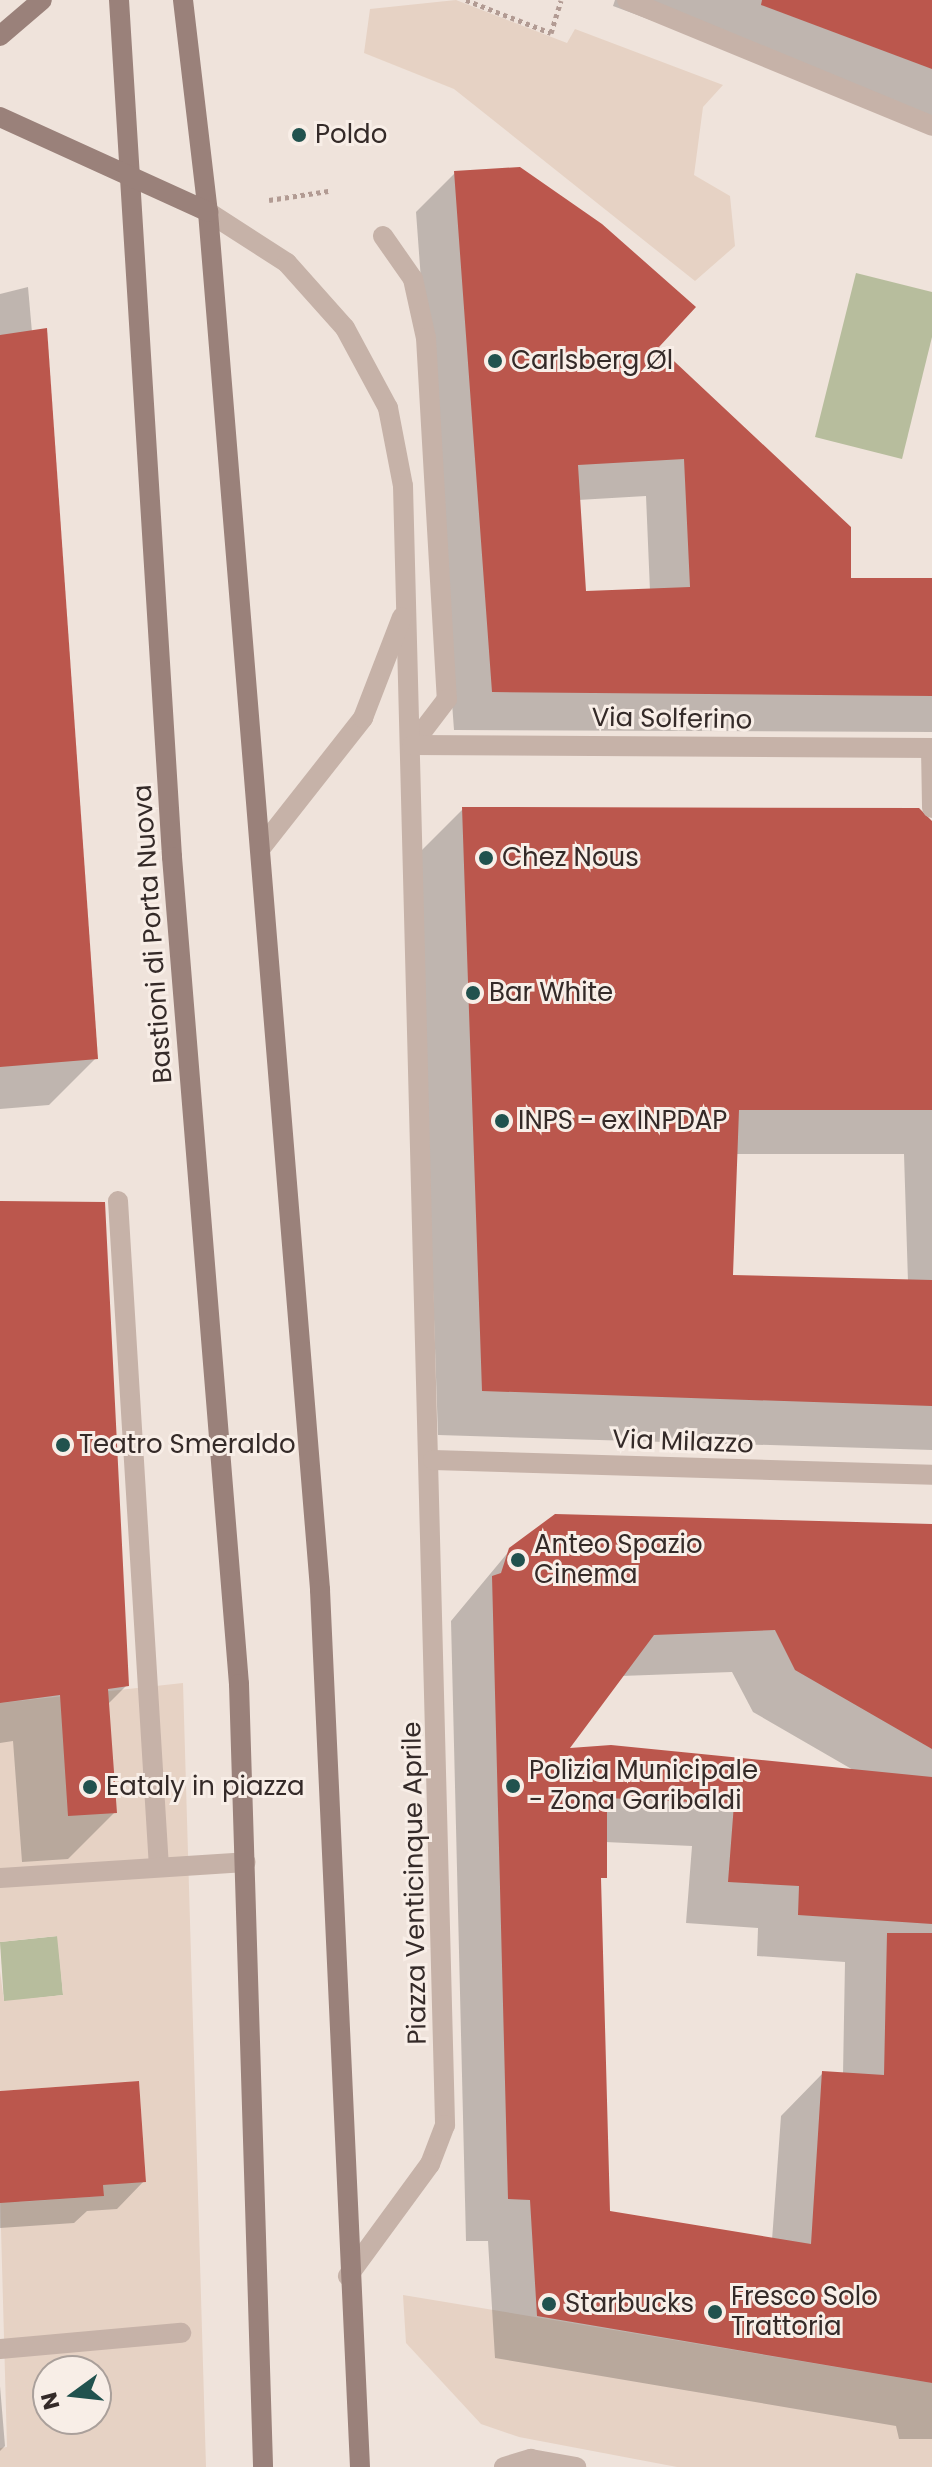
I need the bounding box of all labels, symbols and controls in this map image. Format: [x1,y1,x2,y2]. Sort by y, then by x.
place label: Poldo [315,119,387,151]
marker: Poldo [290,126,308,144]
place label: Carlsberg Øl [511,345,673,377]
marker: Carlsberg Øl [486,352,504,370]
street label: Via Solferino [591,702,753,736]
street label: Bastioni di Porta Nuova [127,783,179,1085]
place label: Chez Nous [502,842,639,874]
marker: Chez Nous [477,849,495,867]
place label: Bar White [489,977,613,1009]
marker: Bar White [464,984,482,1002]
place label: INPS - ex INPDAP [518,1105,727,1137]
marker: INPS - ex INPDAP [493,1112,511,1130]
street label: Via Milazzo [612,1424,754,1460]
place label: Teatro Smeraldo [79,1429,296,1461]
marker: Teatro Smeraldo [54,1436,72,1454]
place label: Anteo Spazio Cinema [534,1529,703,1590]
marker: Anteo Spazio Cinema [509,1551,527,1569]
street label: Piazza Venticinque Aprile [397,1721,433,2045]
place label: Polizia Municipale - Zona Garibaldi [529,1755,758,1816]
place label: Eataly in piazza [106,1771,305,1803]
marker: Polizia Municipale - Zona Garibaldi [504,1777,522,1795]
marker: Eataly in piazza [81,1778,99,1796]
place label: Fresco Solo Trattoria [731,2281,878,2342]
place label: Starbucks [565,2288,694,2320]
marker: Starbucks [540,2295,558,2313]
marker: Fresco Solo Trattoria [706,2303,724,2321]
north arrow [32,2355,112,2435]
text: N [33,2389,67,2413]

